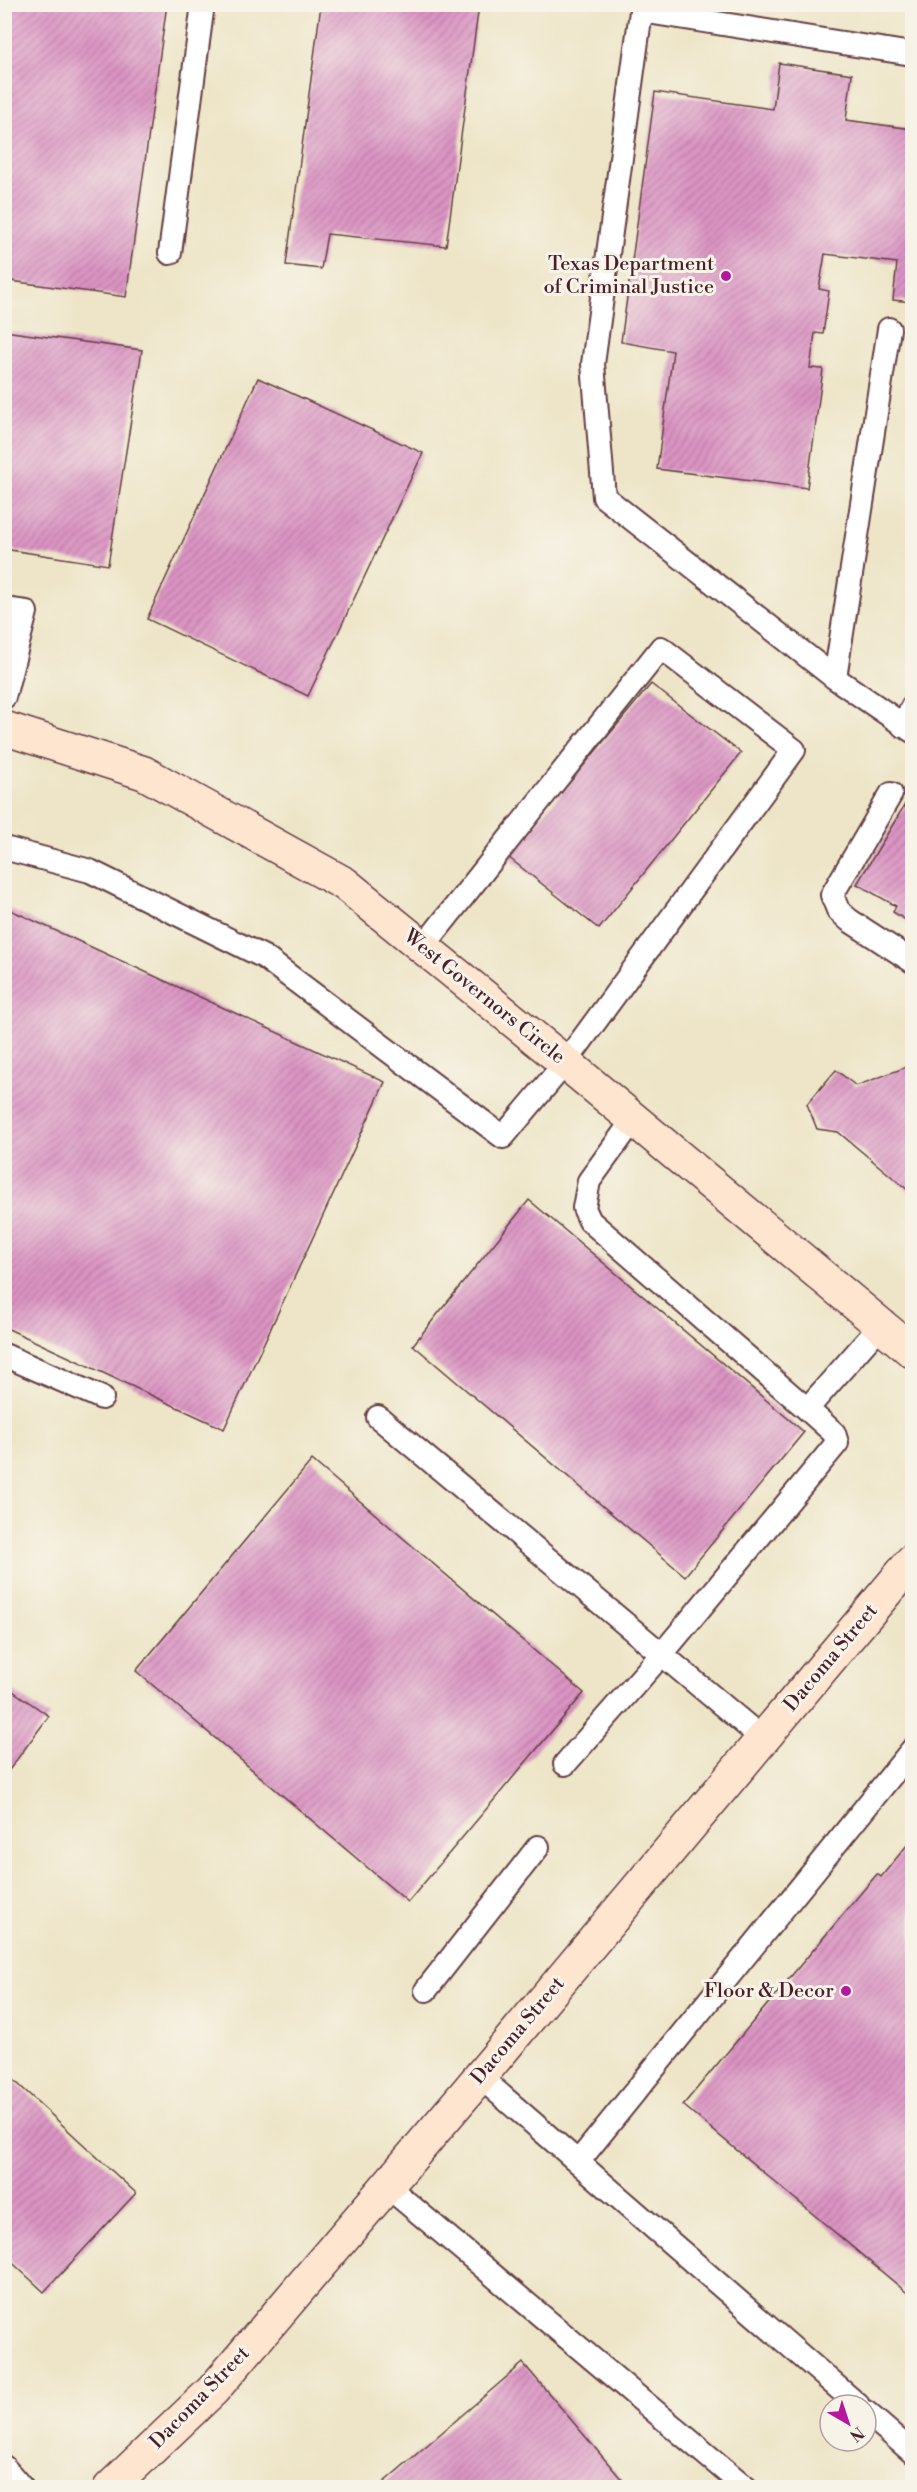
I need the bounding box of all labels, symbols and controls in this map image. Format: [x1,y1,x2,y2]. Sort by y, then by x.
place label: Texas Department of Criminal Justice [543,252,714,300]
marker: Texas Department of Criminal Justice [719,269,733,283]
street label: West Governors Circle [397,923,570,1070]
street label: Dacoma Street [779,1599,883,1717]
street label: Dacoma Street [466,1972,570,2090]
place label: Floor & Decor [704,1979,834,2004]
marker: Floor & Decor [839,1984,853,1998]
street label: Dacoma Street [145,2341,255,2455]
north arrow [818,2393,878,2453]
text: N [845,2422,868,2446]

